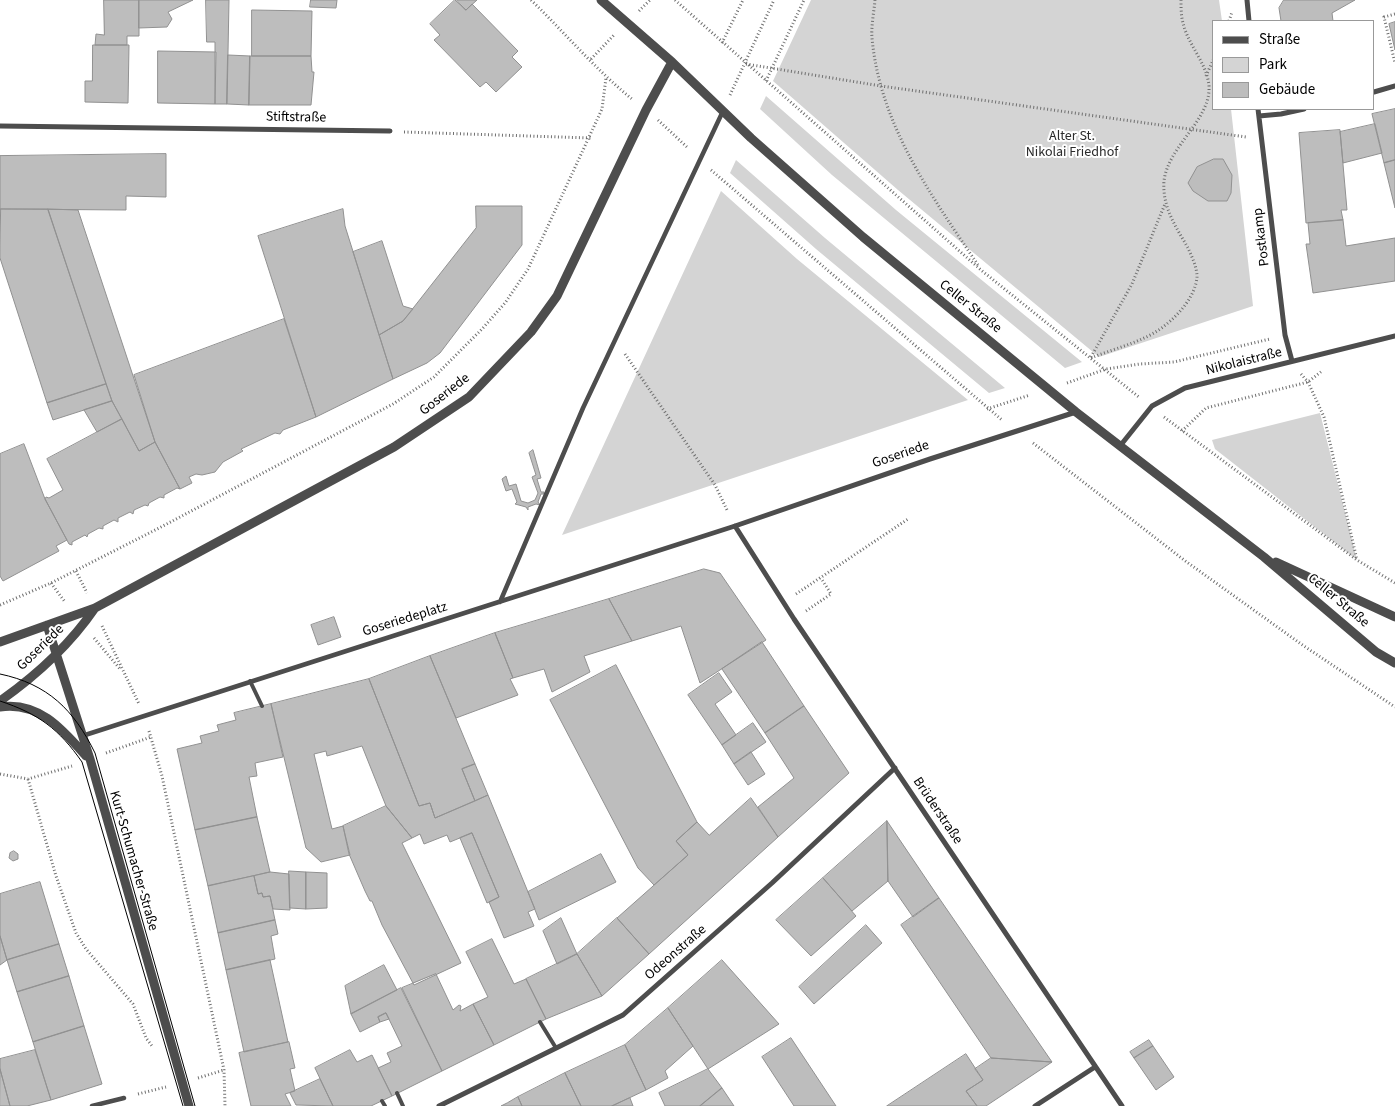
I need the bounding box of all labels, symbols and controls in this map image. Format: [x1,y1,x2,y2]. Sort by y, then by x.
legend [1212,20,1375,110]
text: Straße [1259,29,1300,50]
text: Park [1259,54,1287,75]
text: Gebäude [1259,79,1315,100]
street label: Stiftstraße [266,109,326,127]
park label: Alter St. Nikolai Friedhof [1026,129,1118,162]
street label: Postkamp [1250,207,1274,267]
street label: Celler Straße [936,277,1004,337]
street label: Nikolaistraße [1204,344,1284,380]
street label: Goseriede [417,370,473,420]
street label: Goseriede [870,437,932,473]
street label: Celler Straße [1304,570,1372,632]
street label: Goseriedeplatz [361,599,449,641]
street label: Goseriede [14,621,68,675]
street label: Brüderstraße [908,774,966,848]
street label: Kurt-Schumacher-Straße [105,789,161,933]
street label: Odeonstraße [642,922,710,984]

